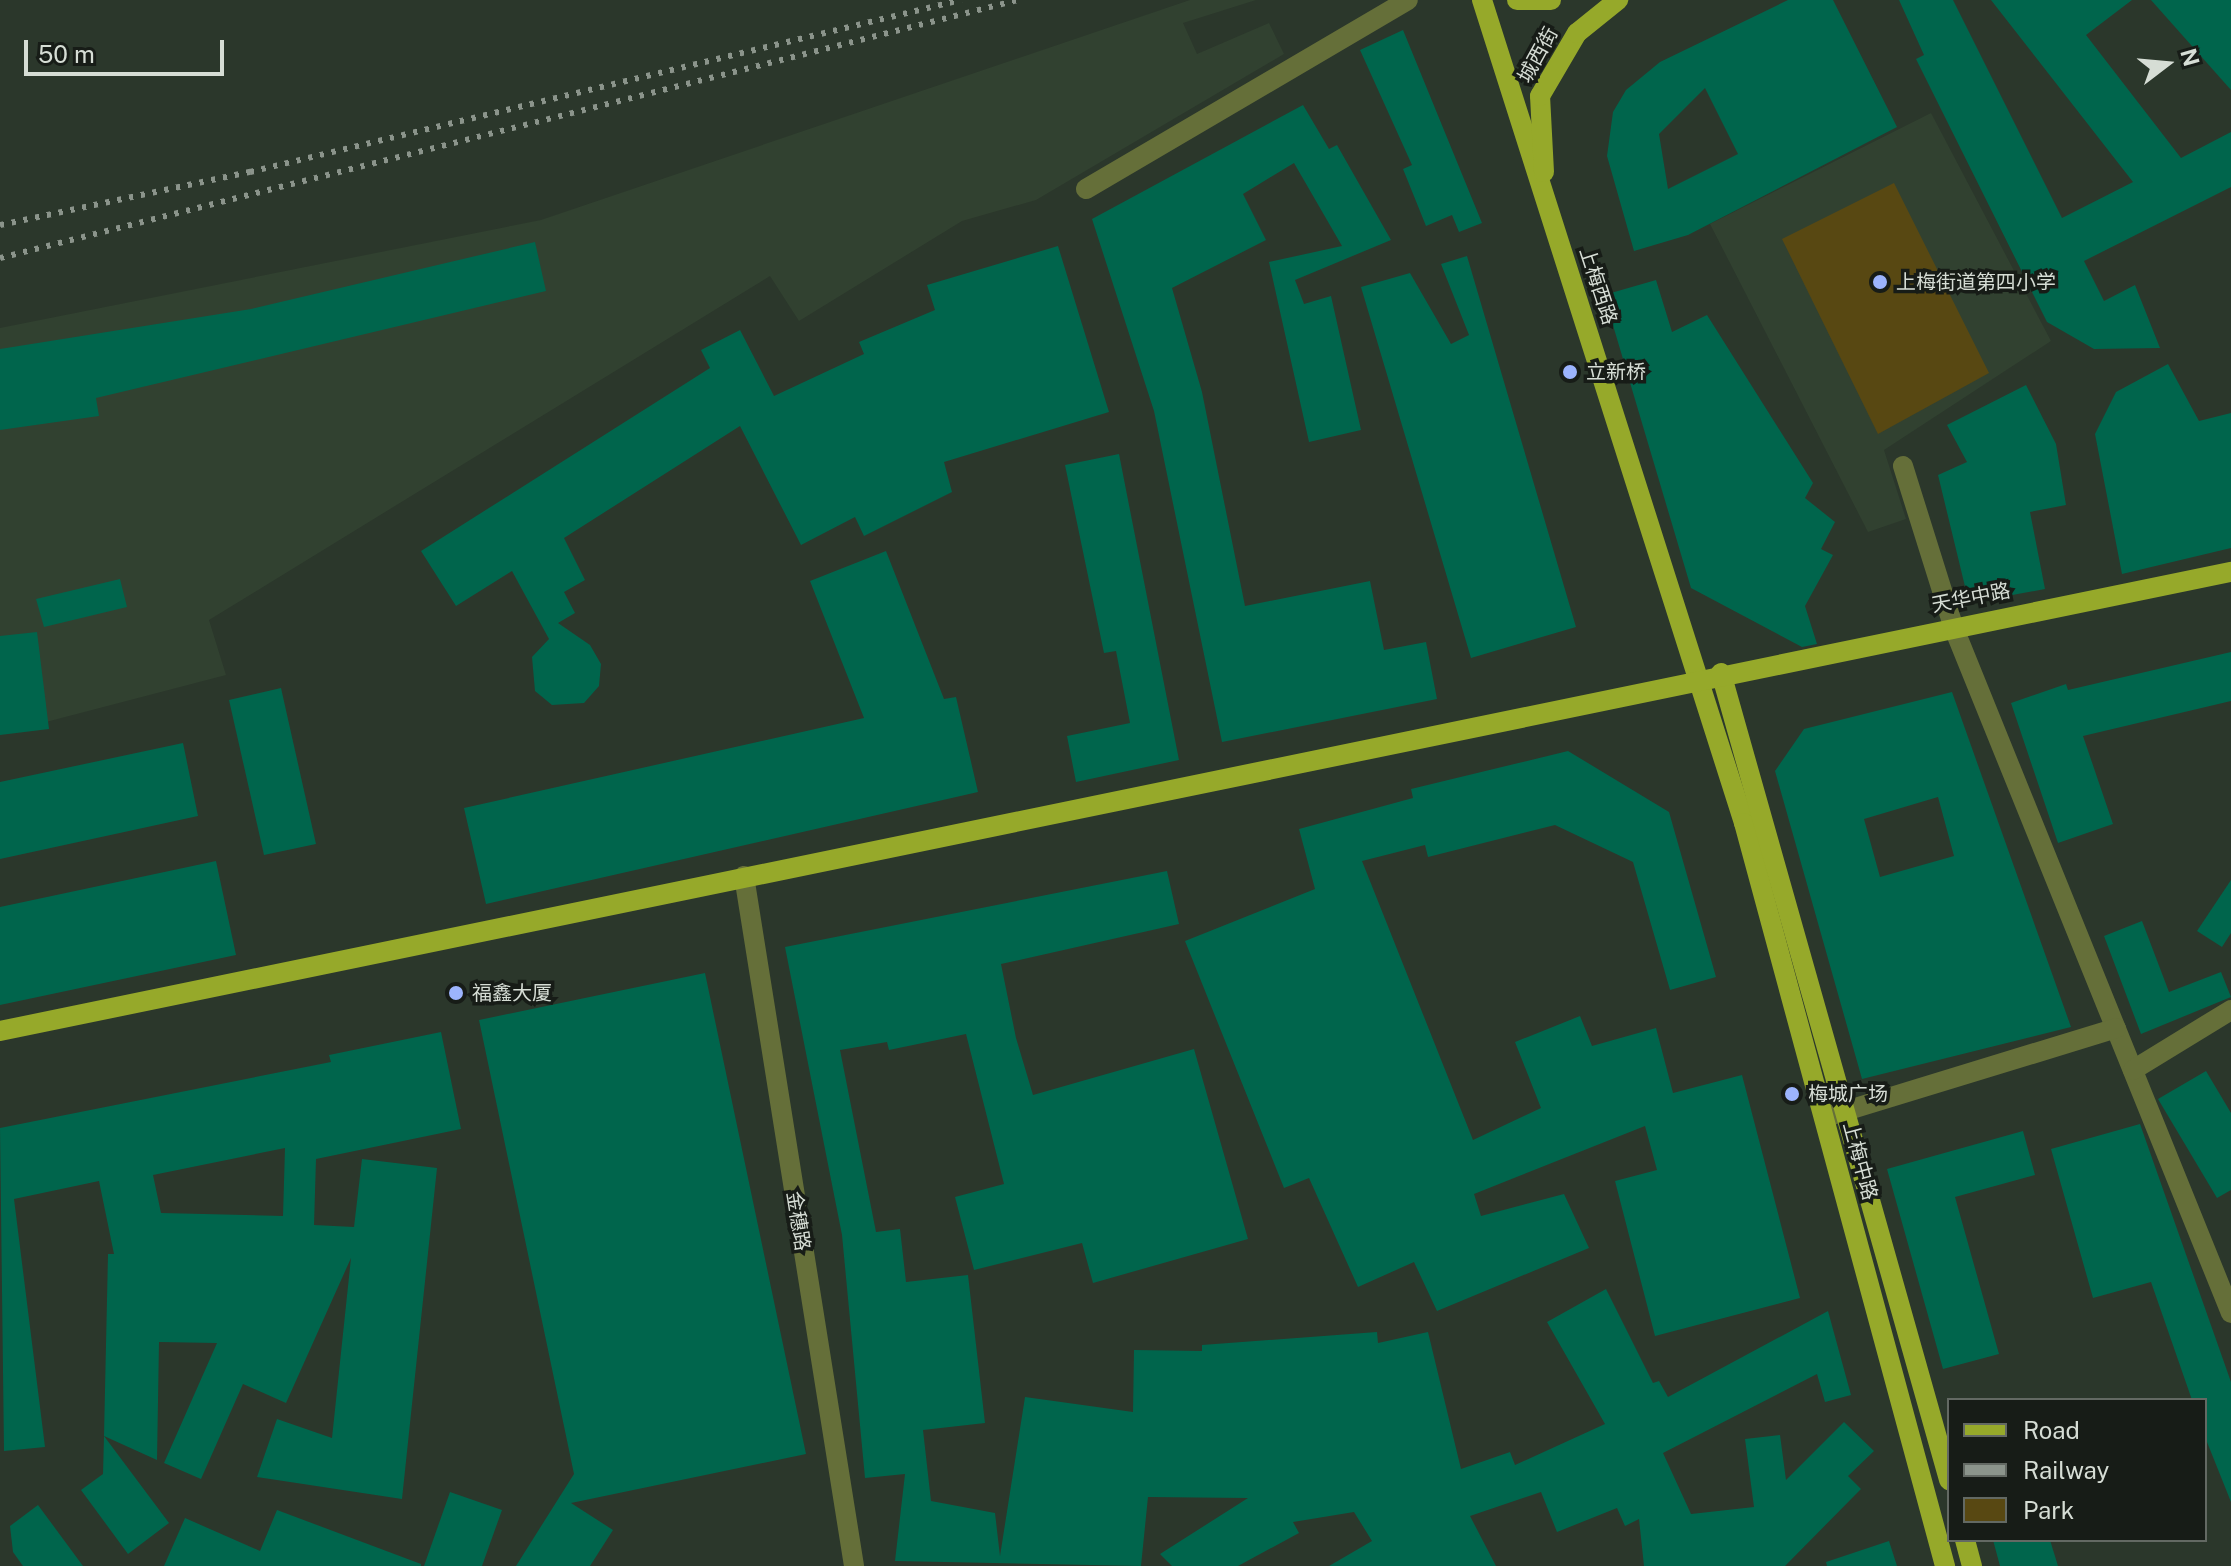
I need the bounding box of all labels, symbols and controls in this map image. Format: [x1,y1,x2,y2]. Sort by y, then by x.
street label: 城西街 [1513,23,1563,87]
scale bar [28,24,228,74]
north arrow [2127,24,2207,104]
text: 50 m [38,40,95,68]
text: N [2175,46,2205,69]
street label: 上梅西路 [1574,244,1622,328]
place label: 上梅街道第四小学 [1896,270,2056,294]
marker: 上梅街道第四小学 [1871,273,1889,291]
place label: 立新桥 [1586,360,1646,384]
marker: 立新桥 [1561,363,1579,381]
street label: 天华中路 [1929,579,2013,617]
place label: 福鑫大厦 [472,981,552,1005]
marker: 福鑫大厦 [447,984,465,1002]
place label: 梅城广场 [1808,1082,1888,1106]
marker: 梅城广场 [1783,1085,1801,1103]
street label: 上梅中路 [1838,1119,1882,1203]
street label: 金穗路 [781,1189,815,1253]
legend [1947,1398,2207,1542]
text: Road [2023,1416,2080,1444]
text: Railway [2023,1456,2109,1484]
text: Park [2023,1496,2074,1524]

